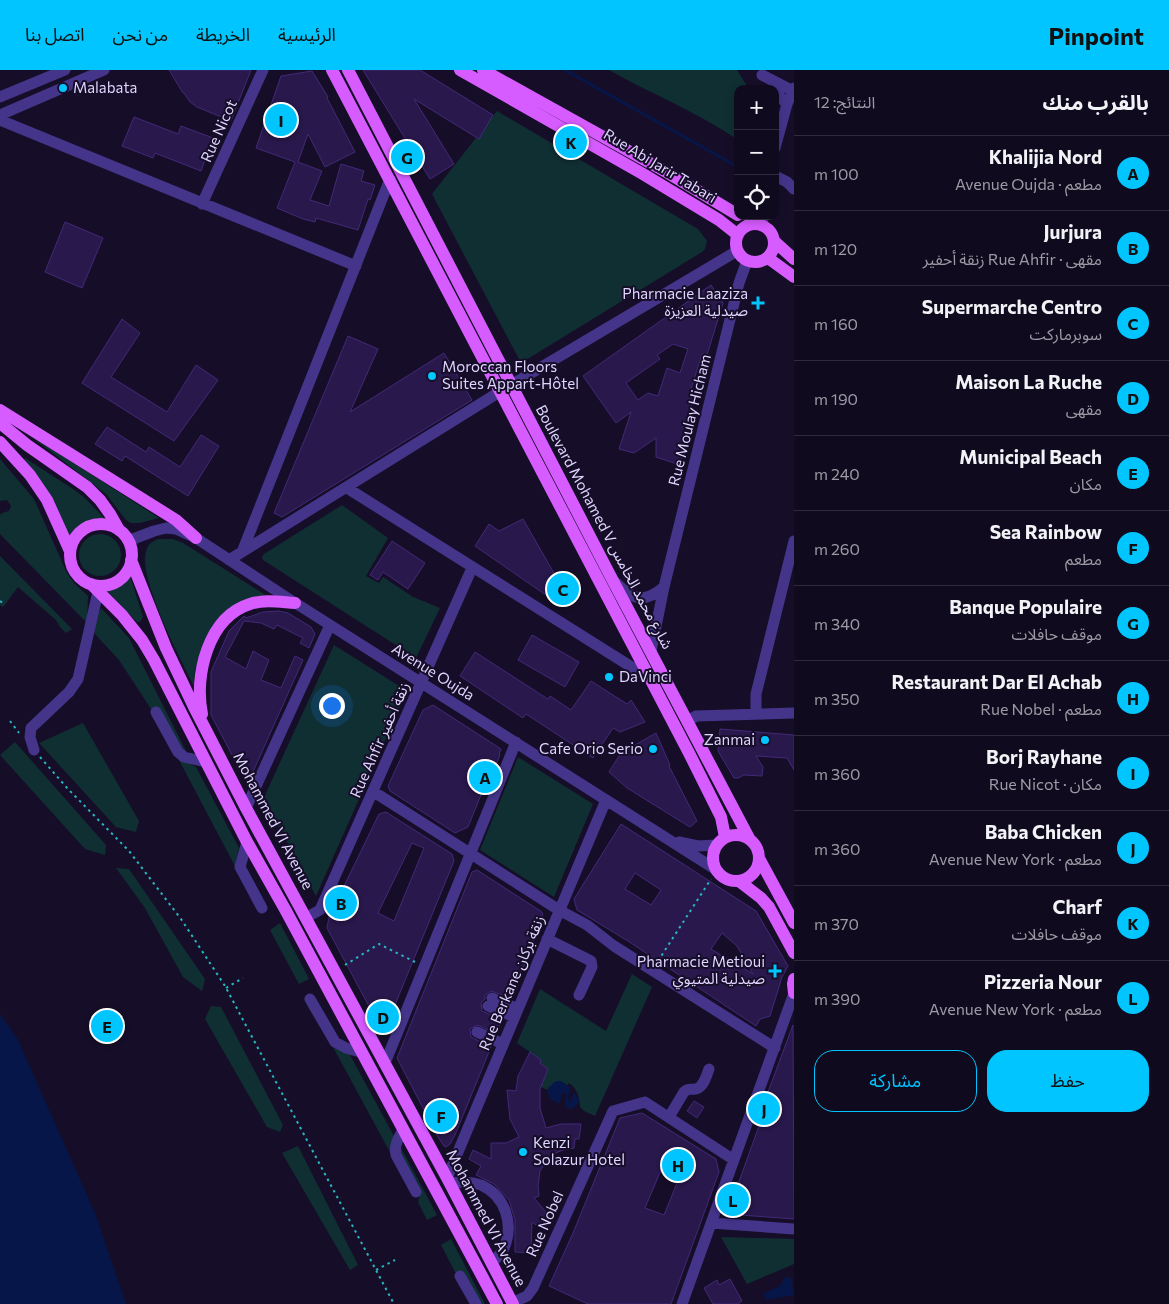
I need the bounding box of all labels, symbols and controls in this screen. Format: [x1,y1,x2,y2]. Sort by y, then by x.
text: Pinpoint [1049,21,1144,50]
text: اتصل بنا [25,23,85,45]
text: من نحن [113,23,168,45]
text: الخريطة [196,23,250,45]
text: الرئيسية [278,23,336,45]
place label: Malabata [73,78,137,96]
marker: Malabata [57,82,69,94]
map controls [734,85,779,220]
button: + [734,85,779,130]
text: بالقرب منك [1043,89,1149,114]
text: النتائج: 12 [814,92,875,111]
street label: Rue Nicot [196,96,240,165]
pin: I [265,101,297,139]
pin: K [555,123,587,161]
street label: Rue Abi Jarir Tabari [601,124,720,206]
button: − [734,130,779,175]
pin: G [391,138,423,176]
text: Khalijia Nord [989,145,1102,168]
text: 100 m [814,164,859,183]
text: A [1127,164,1139,183]
text: مطعم · Avenue Oujda [955,174,1102,193]
button: locate [734,175,779,220]
text: Jurjura [1043,220,1102,243]
text: 120 m [814,239,857,258]
text: B [1128,239,1138,258]
text: مقهى · Rue Ahfir زنقة أحفير [923,249,1102,268]
place label: Pharmacie Laaziza صيدلية العزيزة [622,284,748,320]
text: Supermarche Centro [922,295,1102,318]
marker: Pharmacie Laaziza صيدلية العزيزة [752,297,764,309]
text: 160 m [814,314,858,333]
text: C [1128,314,1138,333]
text: سوبرماركت [1030,324,1102,343]
street label: Rue Moulay Hicham [664,352,714,487]
place label: Moroccan Floors Suites Appart-Hôtel [442,357,579,392]
marker: Moroccan Floors Suites Appart-Hôtel [426,370,438,382]
text: Maison La Ruche [955,370,1102,393]
text: 190 m [814,389,858,408]
text: D [1127,389,1139,408]
text: مقهى [1066,399,1102,418]
street label: Boulevard Mohamed V شارع محمد الخامس [529,401,677,654]
text: Municipal Beach [959,445,1102,468]
text: 240 m [814,464,860,483]
text: E [1128,464,1138,483]
text: مكان [1070,474,1102,493]
text: Sea Rainbow [990,520,1102,543]
text: 260 m [814,539,860,558]
text: F [1128,539,1138,558]
text: مطعم [1065,549,1102,568]
pin: C [547,570,579,608]
text: Banque Populaire [949,595,1102,618]
text: 340 m [814,614,860,633]
text: G [1127,614,1139,633]
text: موقف حافلات [1012,624,1102,643]
street label: Avenue Oujda [389,639,478,704]
place label: DaVinci [619,667,672,685]
text: Restaurant Dar El Achab [891,670,1102,693]
marker: DaVinci [603,671,615,683]
street label: Rue Ahfir زنقة أحفير [345,679,414,801]
text: 350 m [814,689,860,708]
text: H [1127,689,1139,708]
your location [319,693,345,719]
text: مطعم · Rue Nobel [980,699,1102,718]
place label: Zanmai [704,730,755,748]
marker: Zanmai [759,734,771,746]
place label: Cafe Orio Serio [539,739,643,757]
marker: Cafe Orio Serio [647,743,659,755]
text: Borj Rayhane [986,745,1102,768]
street label: Mohammed VI Avenue [230,749,318,892]
pin: A [469,758,501,796]
text: 360 m [814,764,860,783]
text: I [1130,764,1136,783]
text: مكان · Rue Nicot [989,774,1102,793]
text: Baba Chicken [985,820,1102,843]
text: 360 m [814,839,860,858]
text: J [1130,839,1136,858]
text: مطعم · Avenue New York [929,849,1102,868]
pin: B [325,884,357,922]
text: Charf [1052,895,1102,918]
street label: Rue Berkane زنقة بركان [474,912,549,1053]
text: 370 m [814,914,859,933]
text: K [1127,914,1139,933]
text: موقف حافلات [1012,924,1102,943]
place label: Pharmacie Metioui صيدلية المتيوي [637,952,765,990]
marker: Pharmacie Metioui صيدلية المتيوي [769,965,781,977]
text: Pizzeria Nour [984,970,1102,993]
text: 390 m [814,989,860,1008]
text: L [1128,989,1138,1008]
pin: D [367,998,399,1036]
text: مطعم · Avenue New York [929,999,1102,1018]
pin: E [91,1007,123,1045]
button: مشاركة [814,1050,977,1112]
button: حفظ [987,1050,1149,1112]
pin: J [748,1090,780,1128]
pin: F [425,1097,457,1135]
place label: Kenzi Solazur Hotel [533,1133,625,1168]
street label: Mohammed VI Avenue [443,1146,531,1289]
marker: Kenzi Solazur Hotel [517,1146,529,1158]
pin: H [662,1146,694,1184]
pin: L [717,1181,749,1219]
street label: Rue Nobel [522,1188,567,1259]

